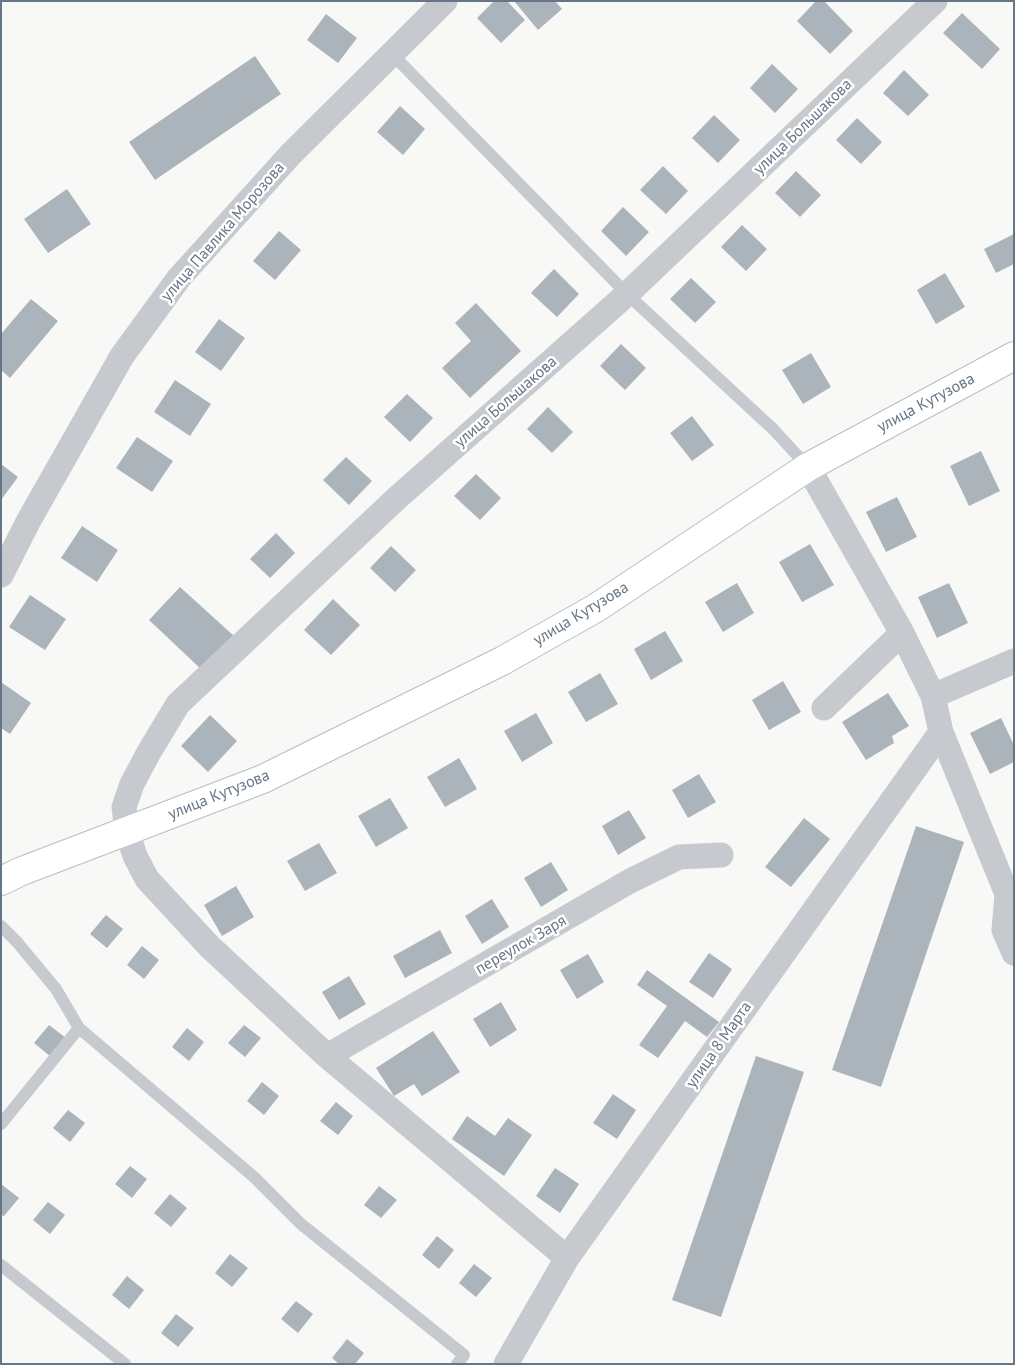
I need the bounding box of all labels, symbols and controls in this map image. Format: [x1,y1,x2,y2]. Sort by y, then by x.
street label: улица Большакова [750,75,856,179]
street label: улица Павлика Морозова [157,158,289,306]
street label: улица Большакова [451,352,561,452]
street label: улица Кутузова [874,369,978,437]
street label: улица Кутузова [530,578,632,650]
street label: улица Кутузова [166,766,272,824]
street label: переулок Заря [472,911,570,979]
street label: улица 8 Марта [682,998,756,1092]

